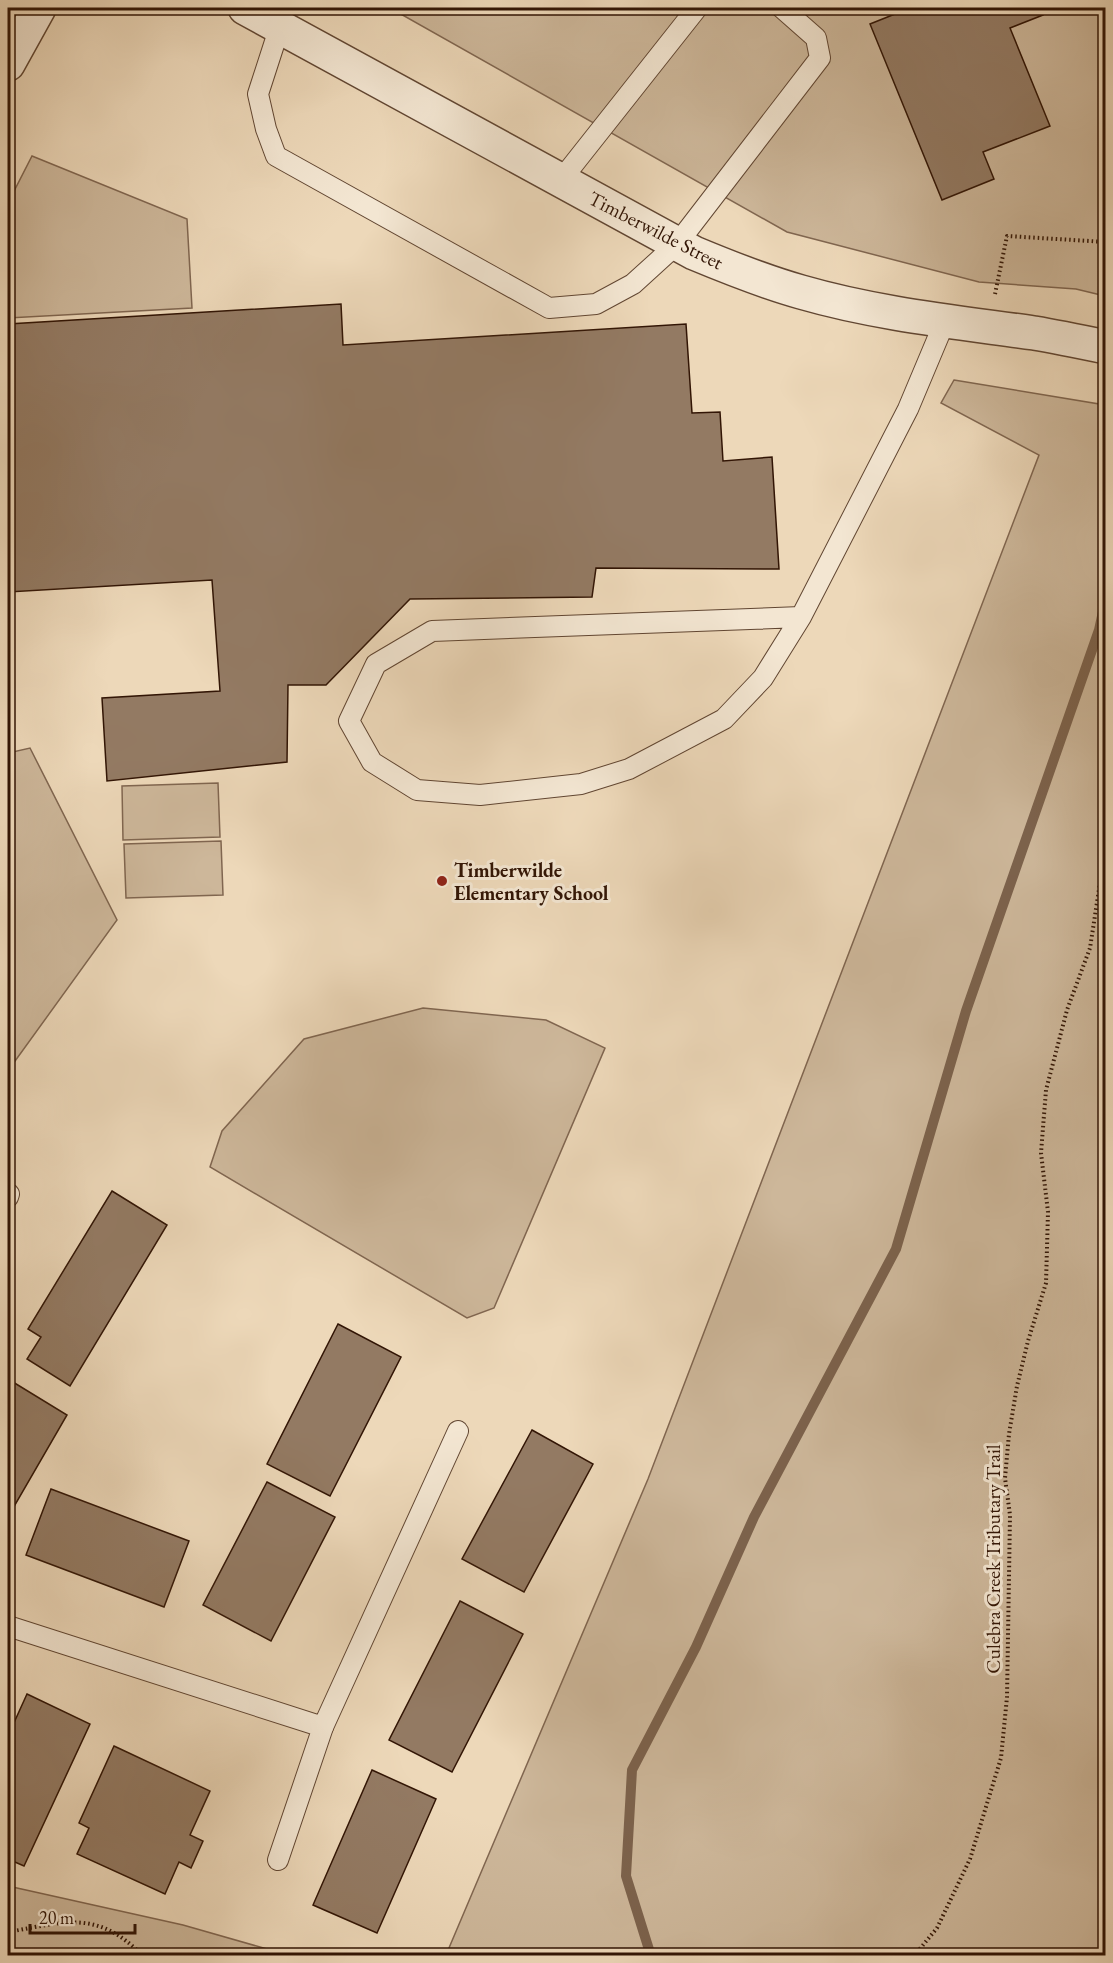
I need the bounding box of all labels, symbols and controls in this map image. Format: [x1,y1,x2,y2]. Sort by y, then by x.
street label: Timberwilde Street [584,185,728,275]
place label: Timberwilde Elementary School [454,857,609,906]
marker: Timberwilde Elementary School [435,874,449,888]
street label: Culebra Creek Tributary Trail [980,1444,1006,1674]
scale bar [30,1897,135,1935]
text: 20 m [39,1906,74,1929]

